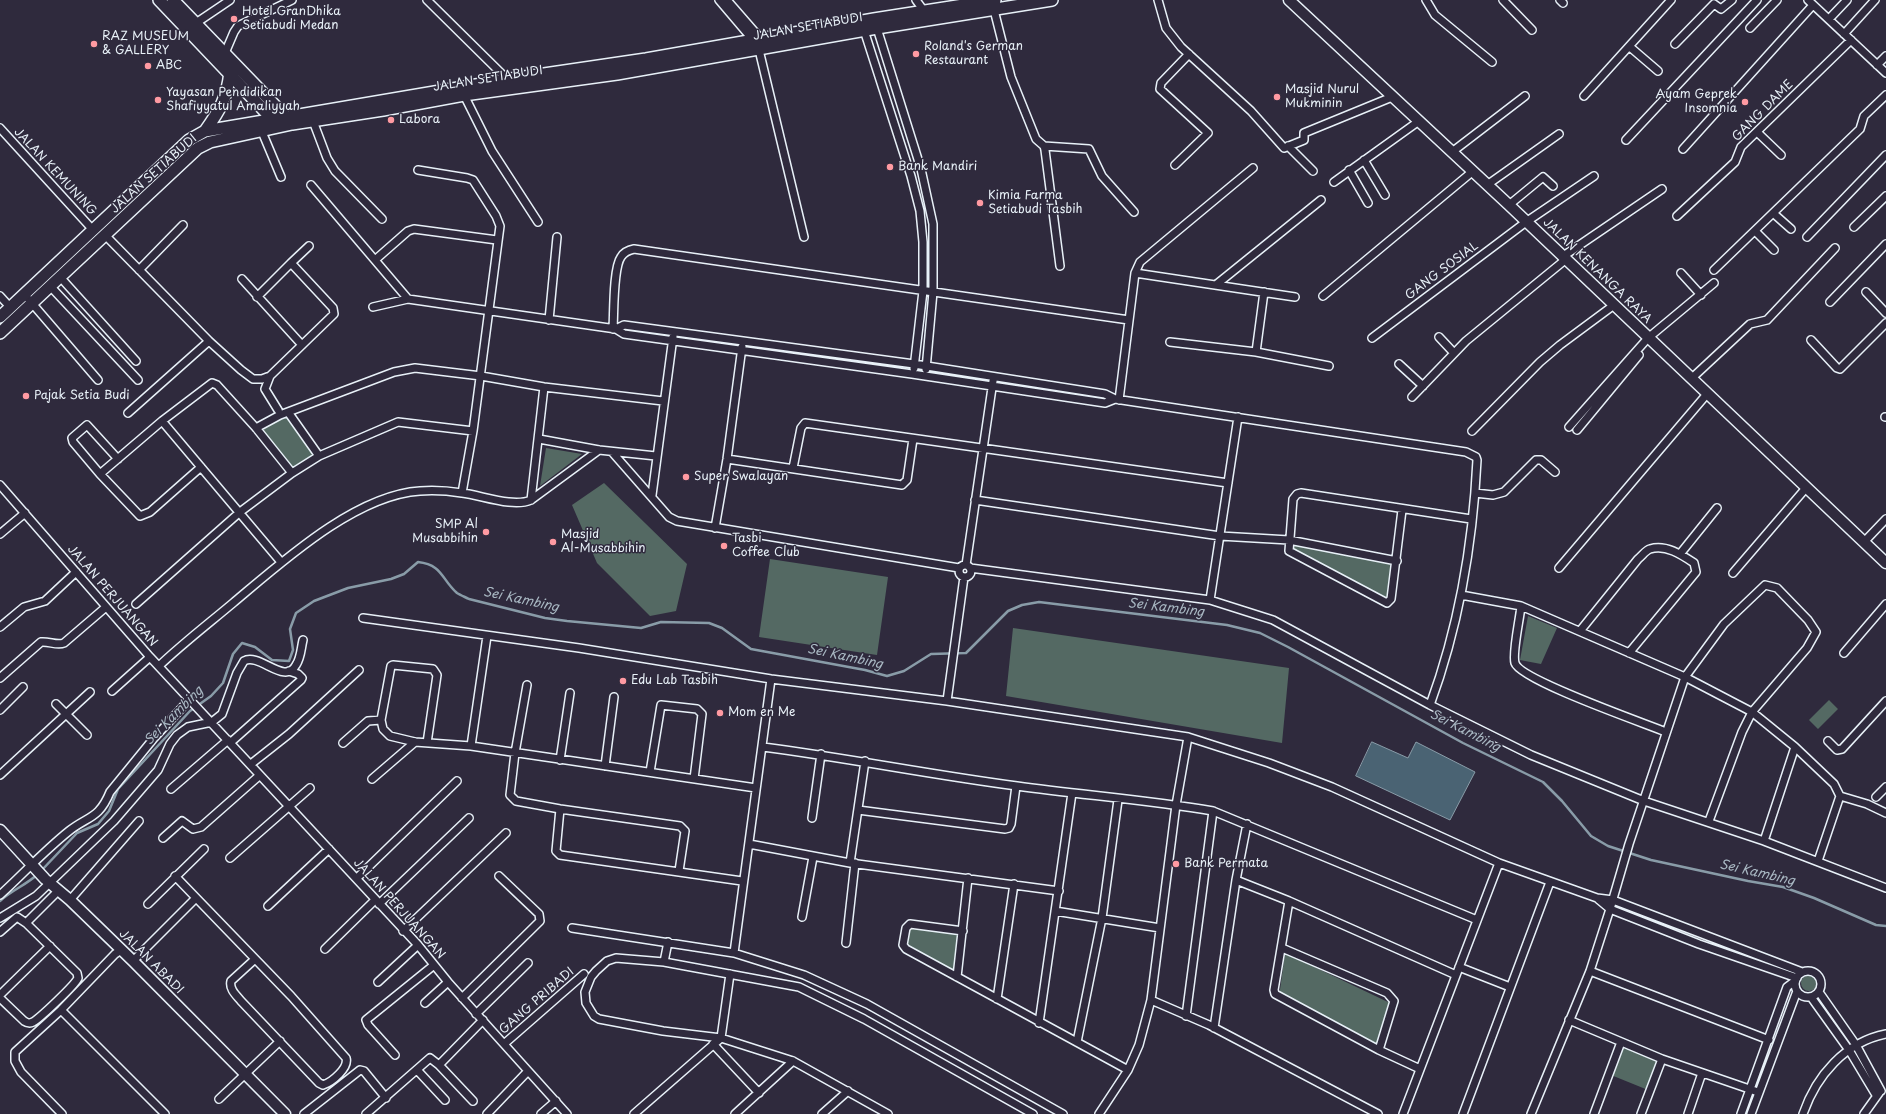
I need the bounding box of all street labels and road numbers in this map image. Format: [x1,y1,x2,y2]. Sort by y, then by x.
street label: JALAN SETIABUDI [752,10,864,44]
street label: JALAN SETIABUDI [432,63,544,95]
street label: GANG DAME [1729,77,1797,145]
street label: JALAN KEMUNING [11,125,99,219]
street label: JALAN SETIABUDI [108,131,200,217]
street label: JALAN KENANGA RAYA [1540,215,1654,327]
street label: GANG SOSIAL [1403,239,1481,303]
street label: JALAN PERJUANGAN [64,542,160,650]
street label: JALAN PERJUANGAN [350,856,448,962]
street label: JALAN ABADI [116,927,186,997]
street label: GANG PRIBADI [497,965,577,1037]

